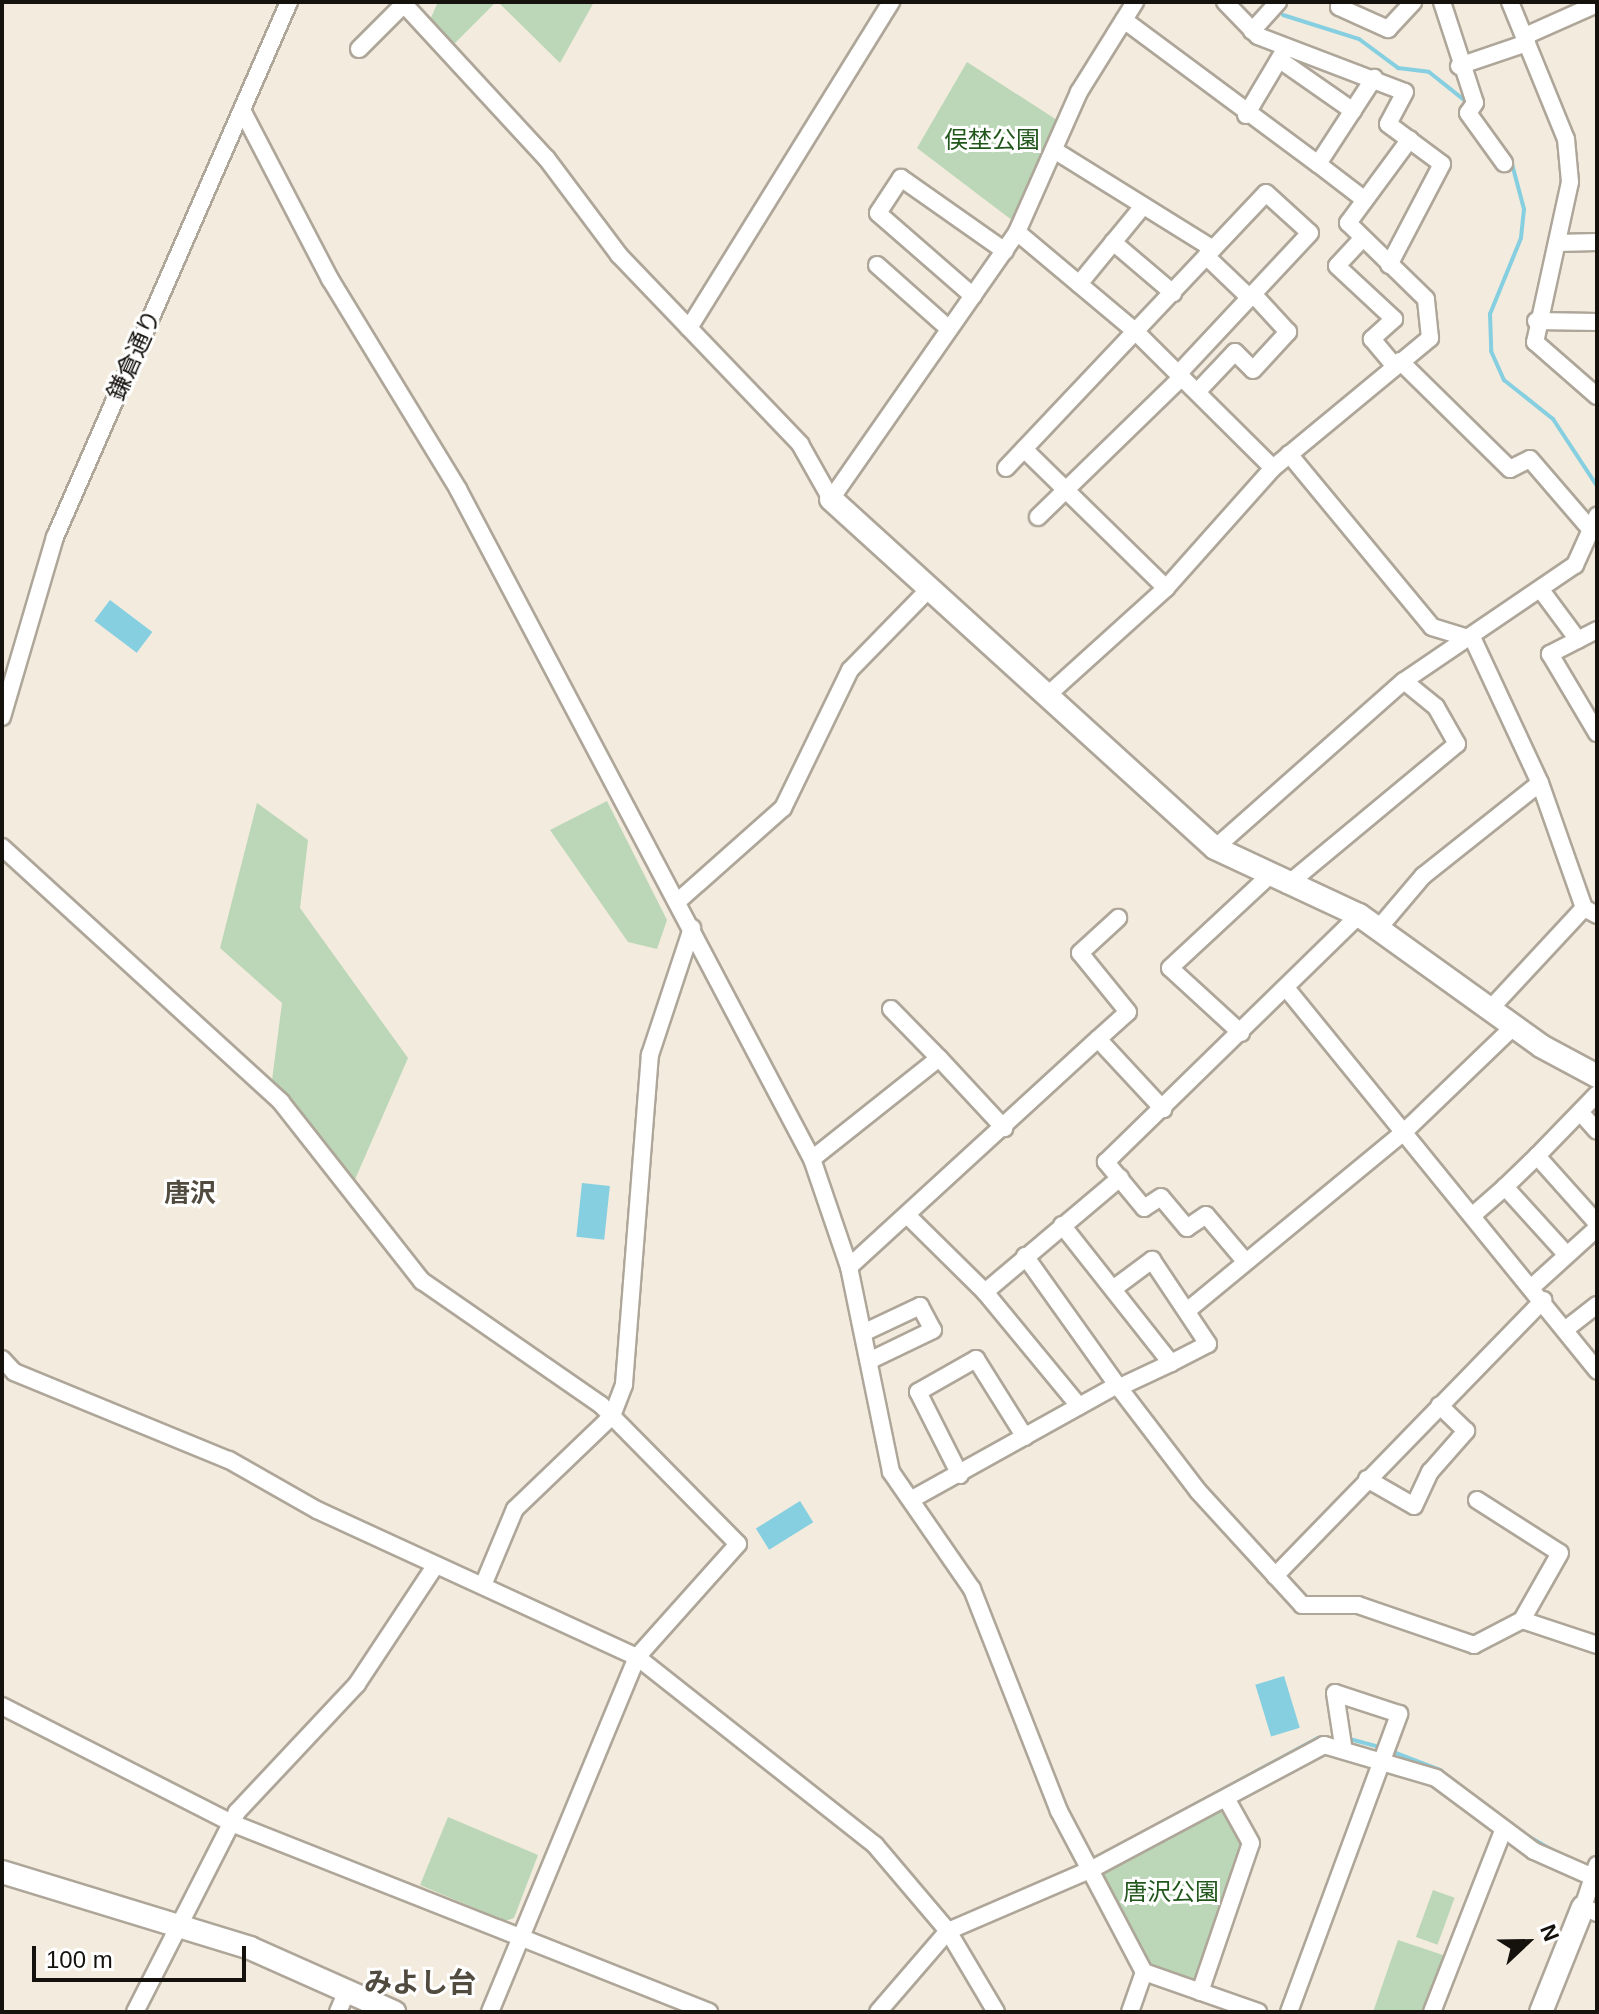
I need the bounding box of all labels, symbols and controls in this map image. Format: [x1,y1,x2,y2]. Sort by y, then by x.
park label: 俣埜公園 [944,126,1040,154]
street label: 鎌倉通り [101,305,167,405]
district label: 唐沢 [164,1178,216,1210]
park label: 唐沢公園 [1123,1878,1219,1906]
north arrow [1487,1902,1567,1982]
text: N [1535,1921,1564,1945]
scale bar [36,1930,250,1980]
text: 100 m [46,1946,113,1973]
district label: みよし台 [364,1966,476,2000]

